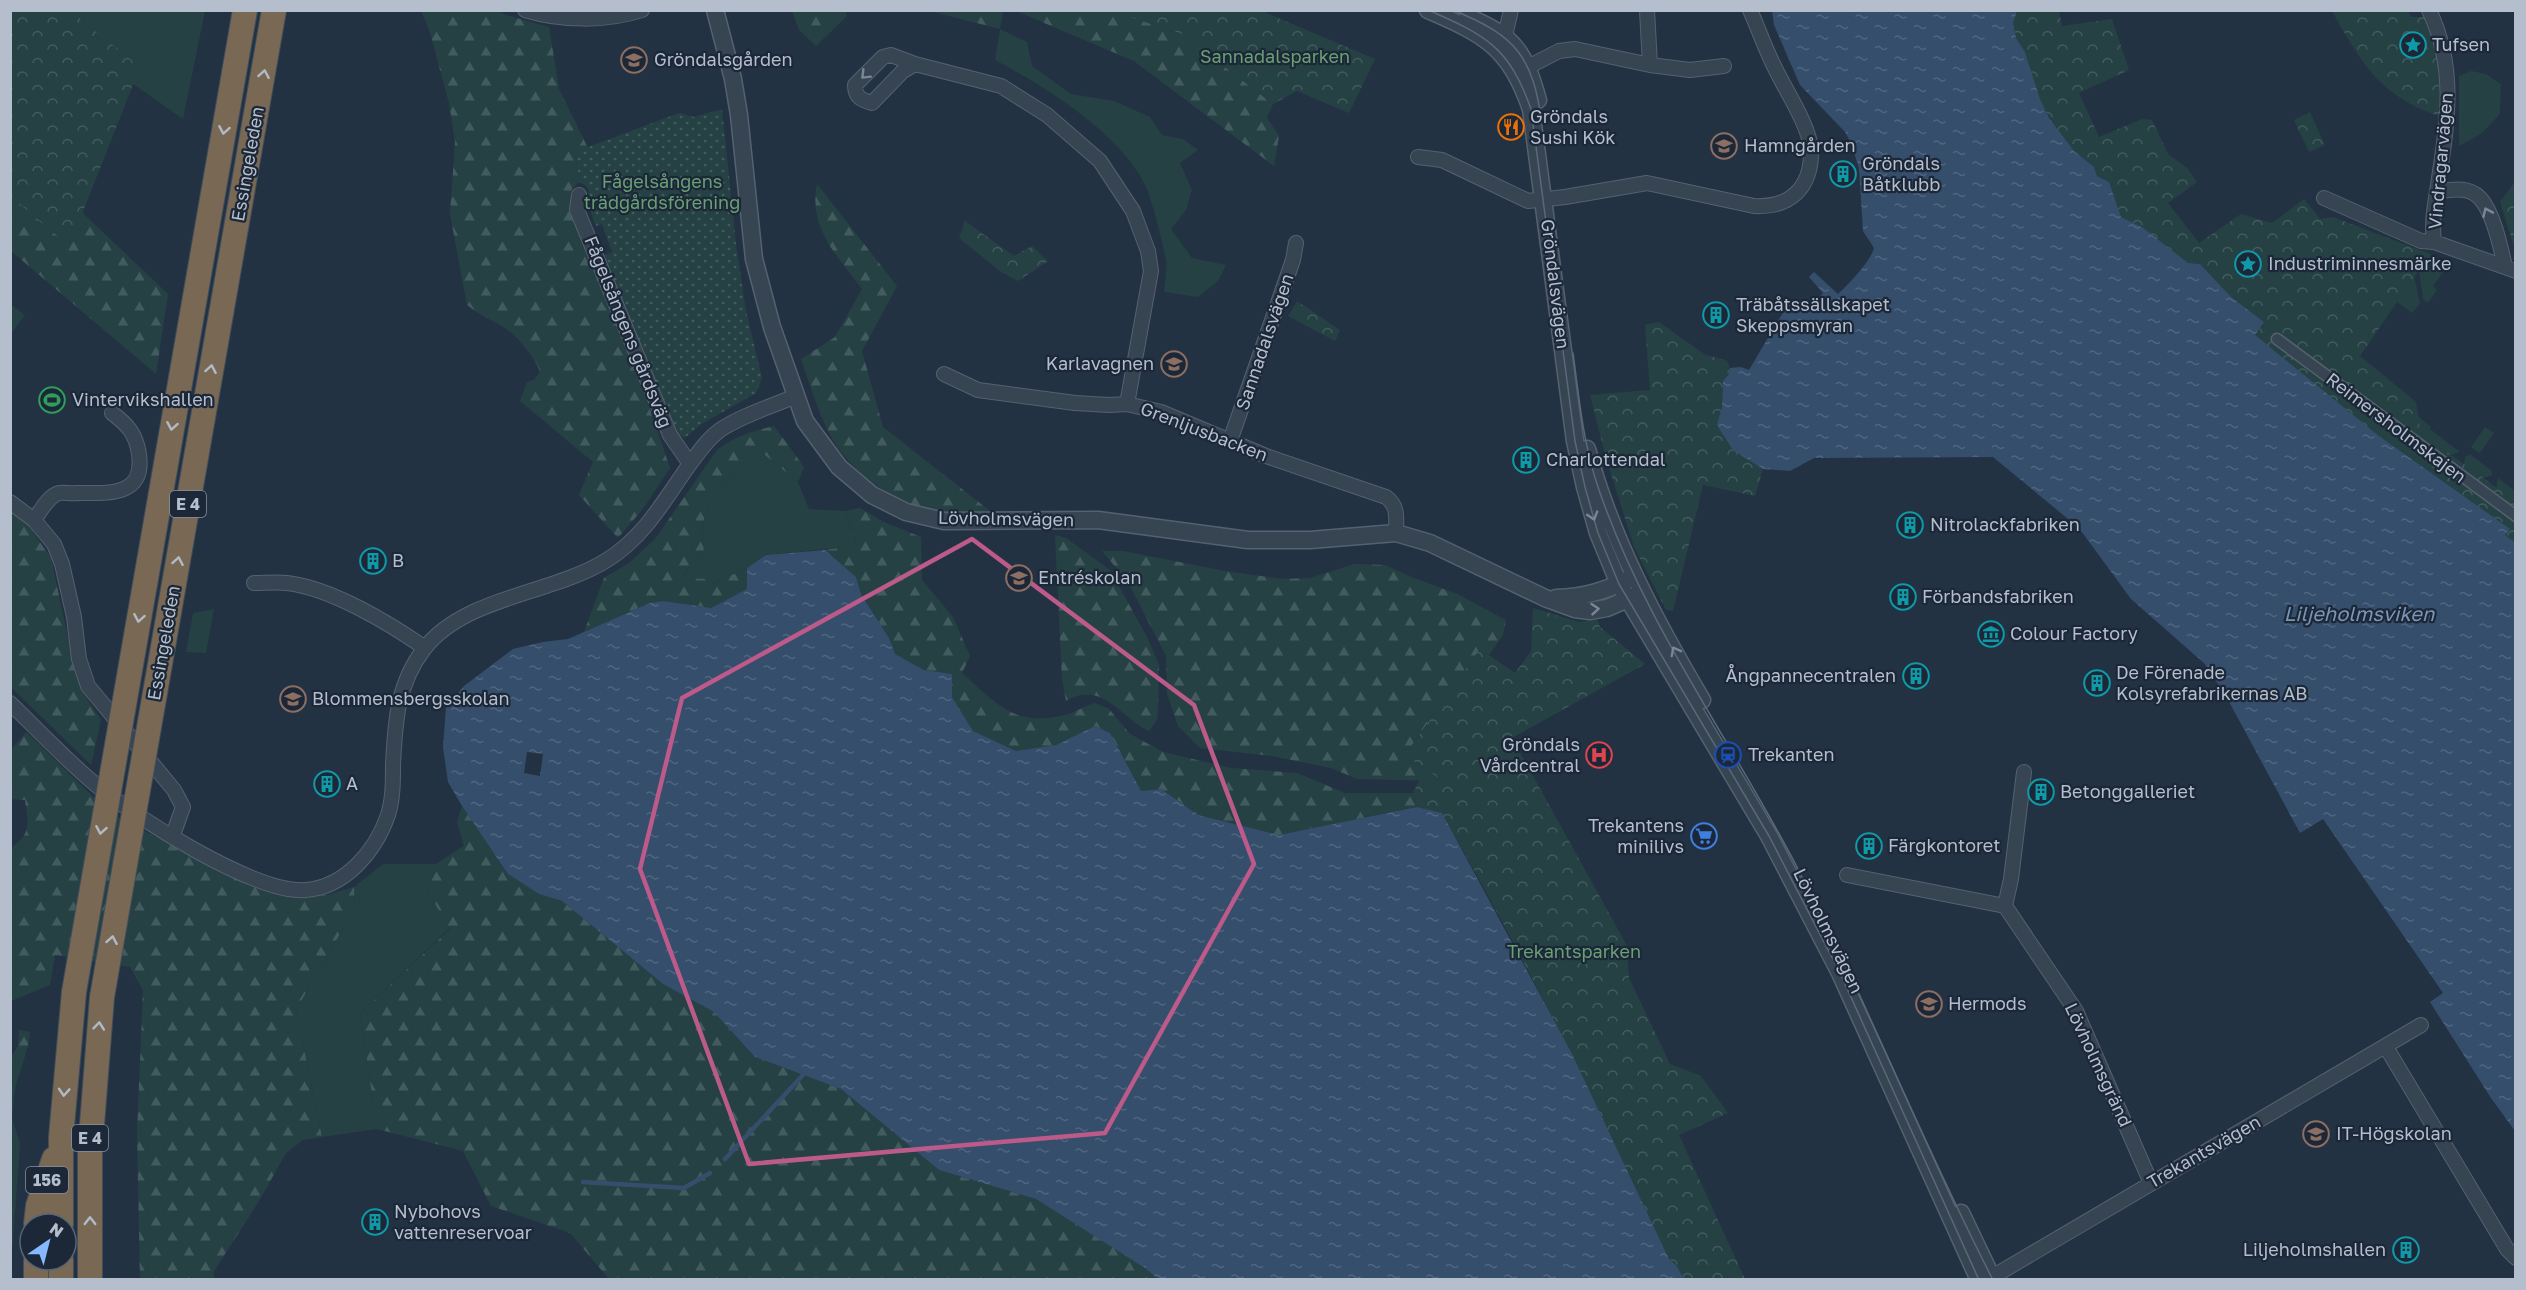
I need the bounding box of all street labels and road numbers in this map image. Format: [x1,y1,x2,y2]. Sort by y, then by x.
street label: Vindragarvägen [2423,92,2457,230]
street label: Essingeleden [226,105,268,223]
street label: Gröndalsvägen [1537,218,1575,350]
street label: Fågelsångens gårdsväg [580,233,677,431]
street label: Sannadalsvägen [1230,270,1298,413]
street label: Reimersholmskajen [2322,367,2471,487]
street label: Grenljusbacken [1138,397,1271,465]
road number: E 4 [170,491,206,517]
street label: Lövholmsvägen [938,506,1074,530]
street label: Essingeleden [142,584,184,702]
street label: Lövholmsvägen [1789,865,1869,997]
street label: Lövholmsgränd [2061,999,2137,1130]
street label: Trekantsvägen [2143,1110,2264,1192]
road number: E 4 [72,1125,108,1151]
road number: 156 [26,1167,68,1193]

